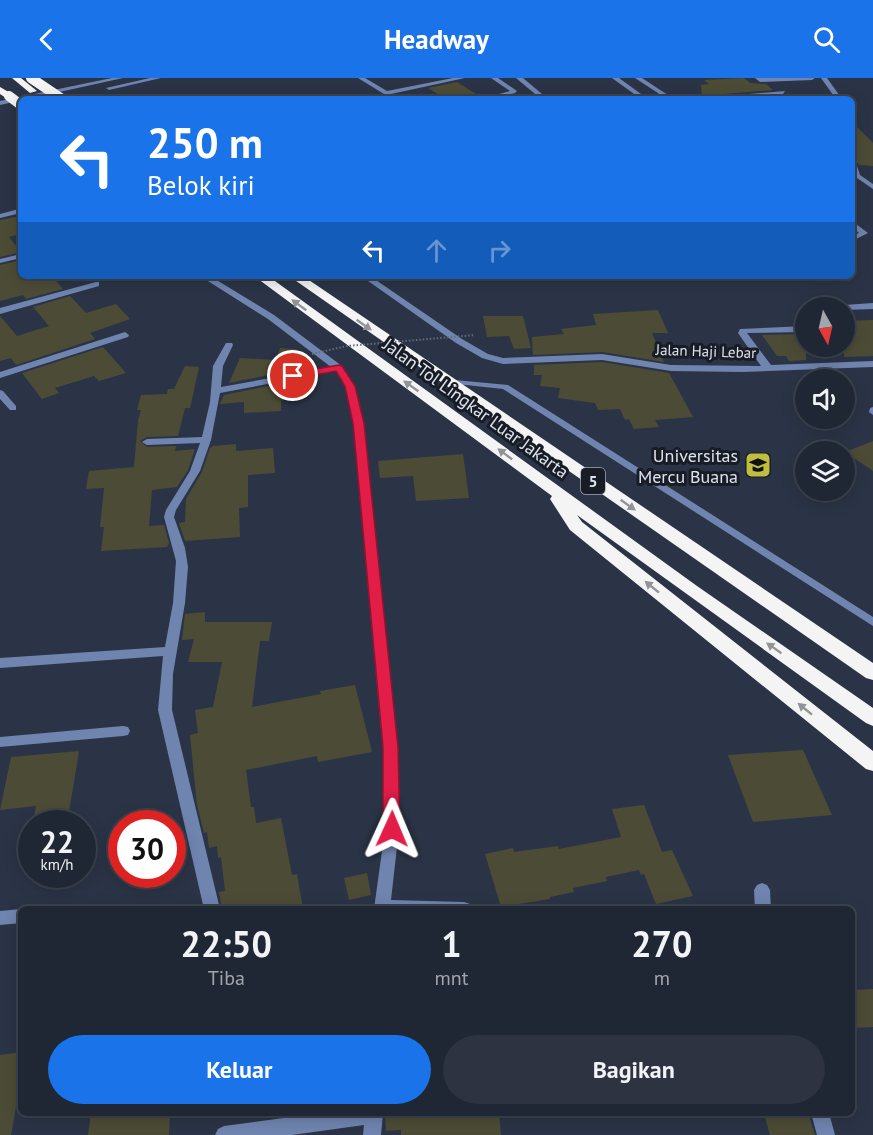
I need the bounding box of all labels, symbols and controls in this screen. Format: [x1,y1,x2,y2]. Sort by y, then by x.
text: Headway [384,22,489,56]
icon: back [30,23,63,56]
icon: search [810,23,843,56]
text: 250 m [147,115,263,170]
icon: left [48,120,126,198]
text: Belok kiri [147,168,255,202]
icon: left [357,234,390,267]
icon: ahead [420,234,453,267]
icon: right [483,234,516,267]
north arrow [795,297,855,357]
map controls [795,297,855,501]
one-way arrow [291,299,306,311]
one-way arrow [356,319,372,330]
street label: Jalan Tol Lingkar Luar Jakarta [378,332,573,483]
street label: Jalan Haji Lebar [654,340,757,362]
pin [267,350,318,401]
icon: arrive [276,359,309,392]
button: sound [795,369,855,429]
one-way arrow [404,380,420,392]
button: layers [795,441,855,501]
place label: Universitas Mercu Buana [638,444,738,488]
one-way arrow [497,449,512,461]
school or university icon: Universitas Mercu Buana [743,450,773,480]
road number: 5 [581,468,605,494]
one-way arrow [620,499,636,510]
one-way arrow [645,581,660,594]
one-way arrow [766,642,782,654]
one-way arrow [797,703,812,716]
position arrow [360,797,424,861]
speed limit sign: 30 [108,810,186,888]
text: 22 [40,822,74,861]
text: km/h [41,855,73,874]
text: 22:50 [181,920,272,967]
text: 1 [441,920,462,967]
text: 270 [631,920,692,967]
text: Tiba [208,965,245,991]
text: mnt [435,965,469,991]
text: m [654,965,670,991]
button: Keluar [48,1035,431,1104]
button: Bagikan [443,1035,825,1104]

